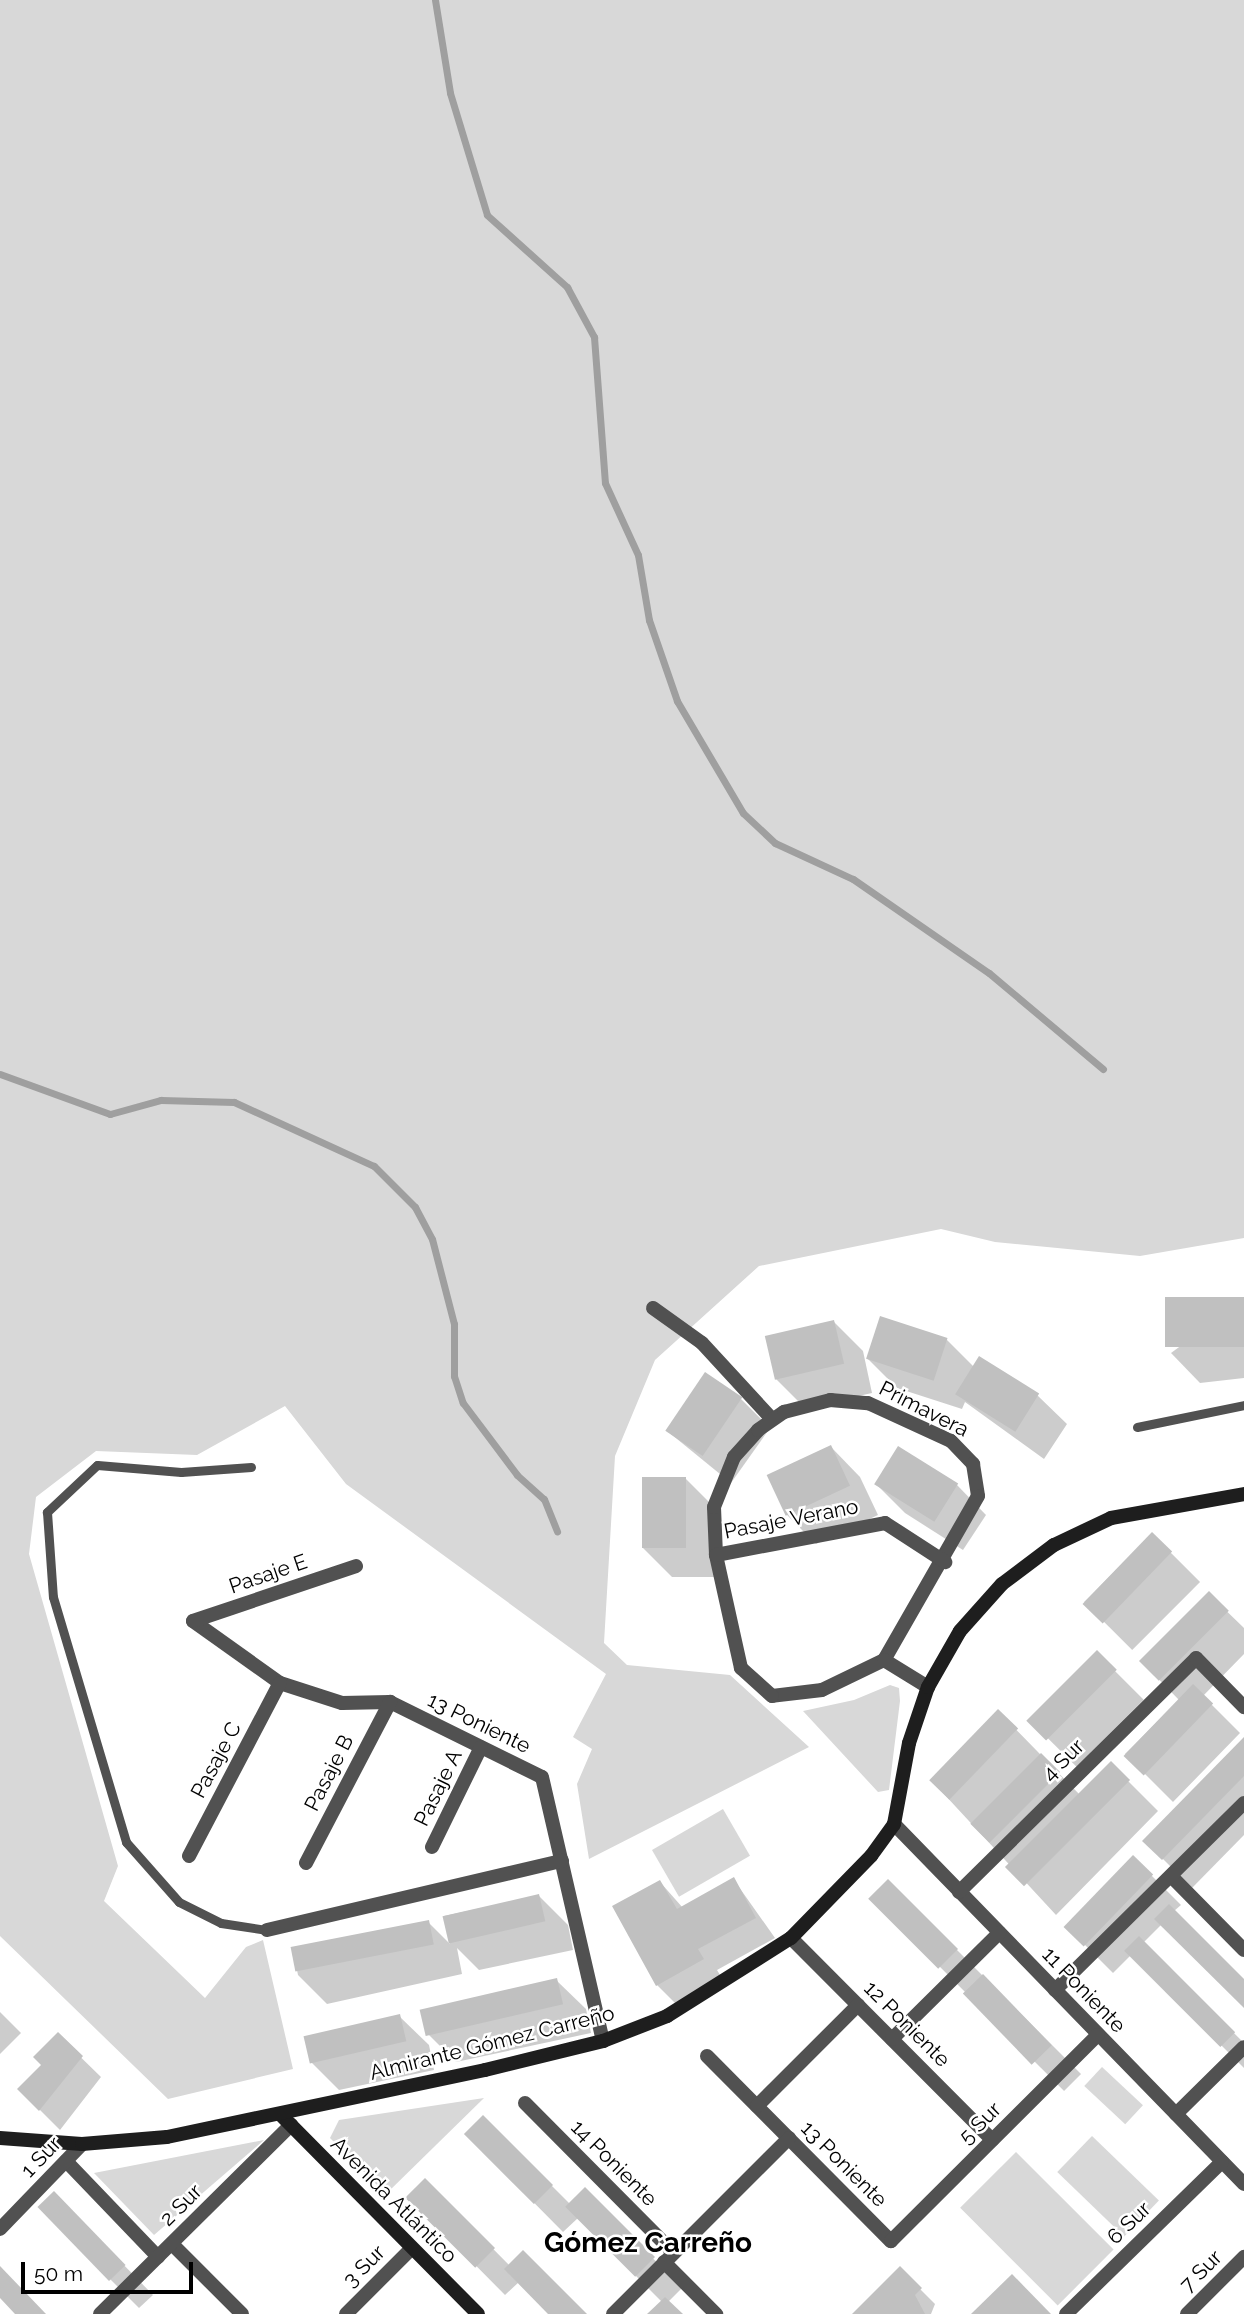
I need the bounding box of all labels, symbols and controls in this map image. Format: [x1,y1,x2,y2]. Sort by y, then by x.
street label: Primavera [875,1376,973,1442]
street label: Pasaje Verano [721,1494,861,1544]
street label: Pasaje E [226,1549,310,1599]
street label: 13 Poniente [423,1687,535,1759]
street label: Pasaje C [185,1718,247,1802]
street label: Pasaje B [299,1731,359,1815]
street label: 4 Sur [1037,1734,1089,1786]
street label: Pasaje A [409,1745,467,1831]
street label: 11 Poniente [1037,1942,1131,2038]
street label: 12 Poniente [859,1976,955,2072]
street label: Almirante Gómez Carreño [367,2000,617,2086]
street label: 5 Sur [954,2097,1006,2149]
street label: 14 Poniente [566,2115,662,2211]
street label: 13 Poniente [796,2116,892,2212]
street label: 1 Sur [16,2131,66,2183]
street label: Avenida Atlántico [325,2131,463,2269]
street label: 2 Sur [155,2179,207,2231]
street label: 6 Sur [1102,2196,1156,2250]
district label: Gómez Carreño [544,2226,752,2260]
street label: 3 Sur [338,2240,390,2292]
street label: 7 Sur [1175,2245,1227,2297]
scale bar [24,2248,196,2292]
text: 50 m [34,2261,83,2286]

